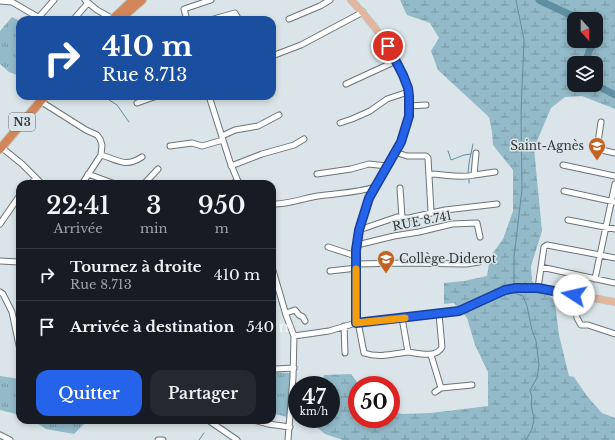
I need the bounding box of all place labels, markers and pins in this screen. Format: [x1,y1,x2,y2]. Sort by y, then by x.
pin [371,29,405,63]
school or university icon: Saint-Agnès [587,136,607,161]
place label: Saint-Agnès [510,138,584,153]
school or university icon: Collège Diderot [376,249,396,274]
place label: Collège Diderot [399,251,497,266]

